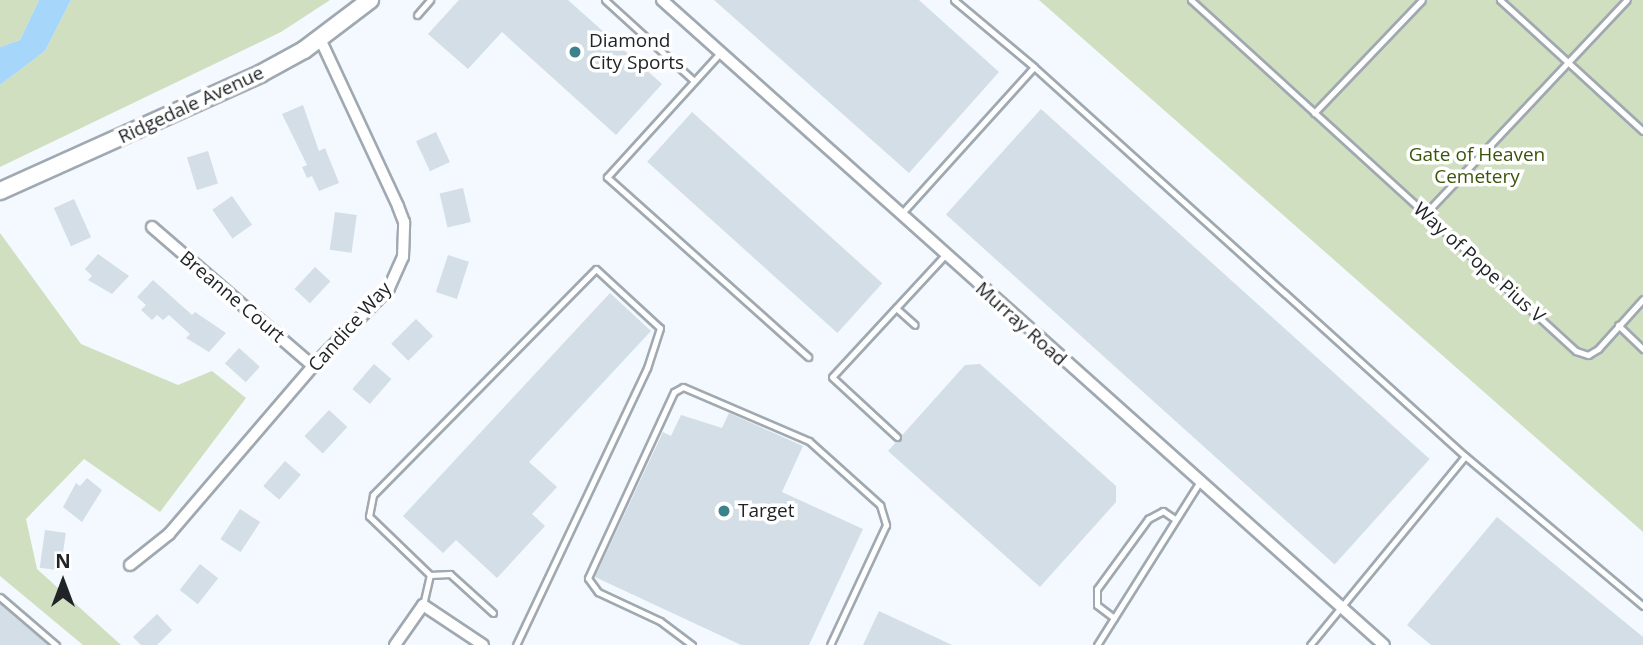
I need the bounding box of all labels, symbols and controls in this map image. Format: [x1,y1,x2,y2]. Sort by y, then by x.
place label: Diamond City Sports [589,30,684,74]
marker: Diamond City Sports [567,44,583,60]
street label: Ridgedale Avenue [115,61,267,149]
park label: Gate of Heaven Cemetery [1409,144,1545,188]
street label: Way of Pope Pius V [1409,198,1549,328]
street label: Breanne Court [175,247,289,347]
street label: Candice Way [304,277,396,377]
street label: Murray Road [971,277,1071,371]
place label: Target [738,500,795,522]
marker: Target [716,503,732,519]
north arrow [28,547,98,617]
text: N [55,548,71,574]

